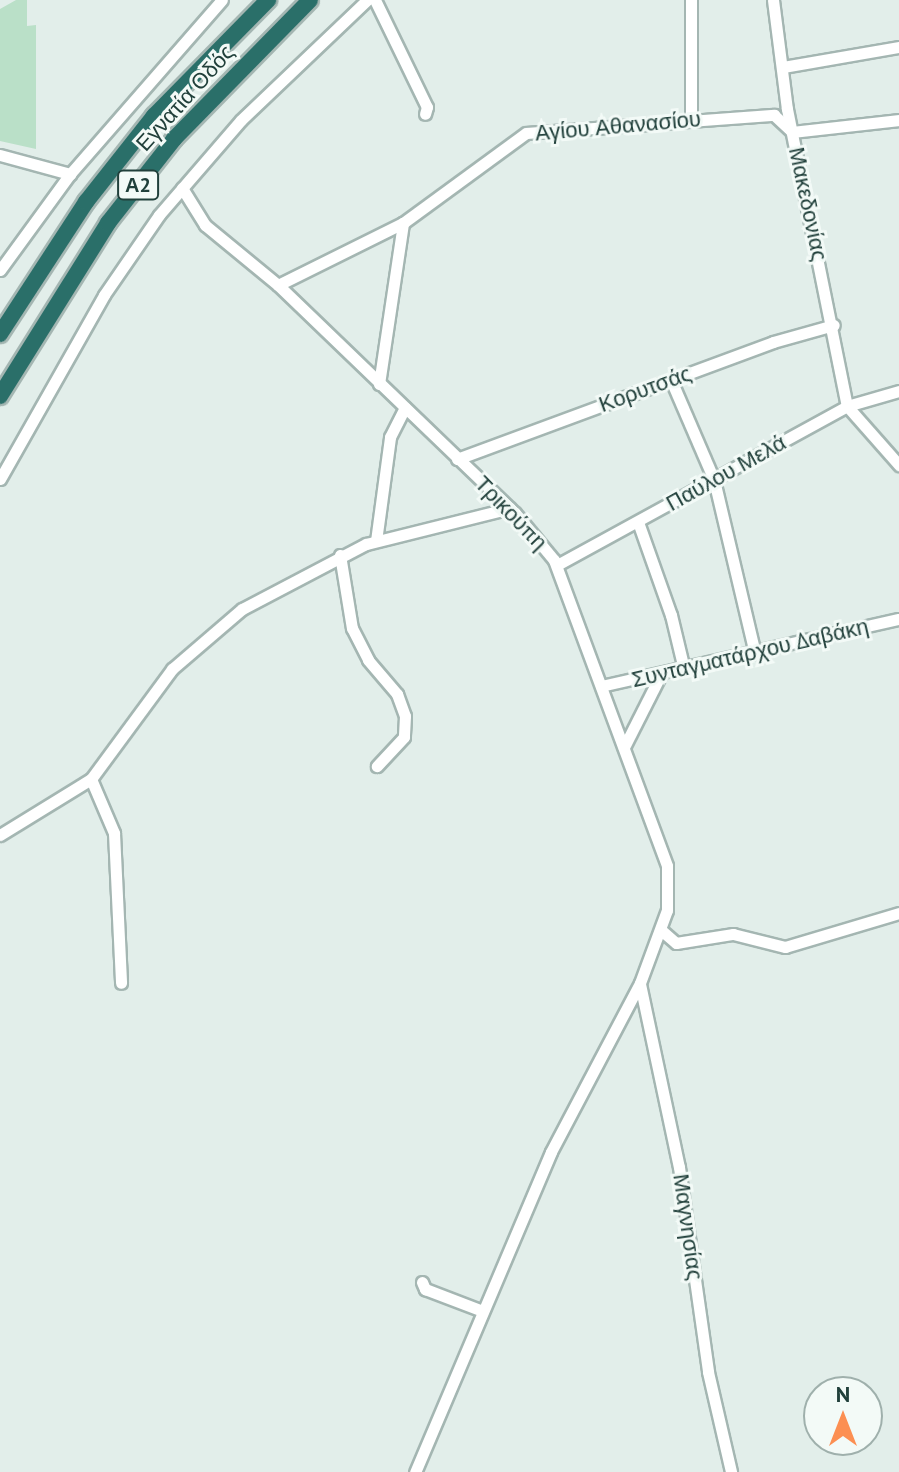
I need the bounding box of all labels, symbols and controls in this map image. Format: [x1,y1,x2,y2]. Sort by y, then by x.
street label: Εγνατία Οδός [130,39,240,157]
street label: Αγίου Αθανασίου [534,106,702,146]
street label: Μακεδονίας [783,145,833,263]
road number: Α2 [116,169,160,201]
street label: Κορυτσάς [595,360,695,418]
street label: Παύλου Μελά [661,429,791,517]
street label: Τρικούπη [469,470,553,556]
street label: Συνταγματάρχου Δαβάκη [629,613,871,693]
street label: Μαγνησίας [667,1172,709,1282]
north arrow [803,1376,883,1456]
text: N [836,1380,850,1408]

